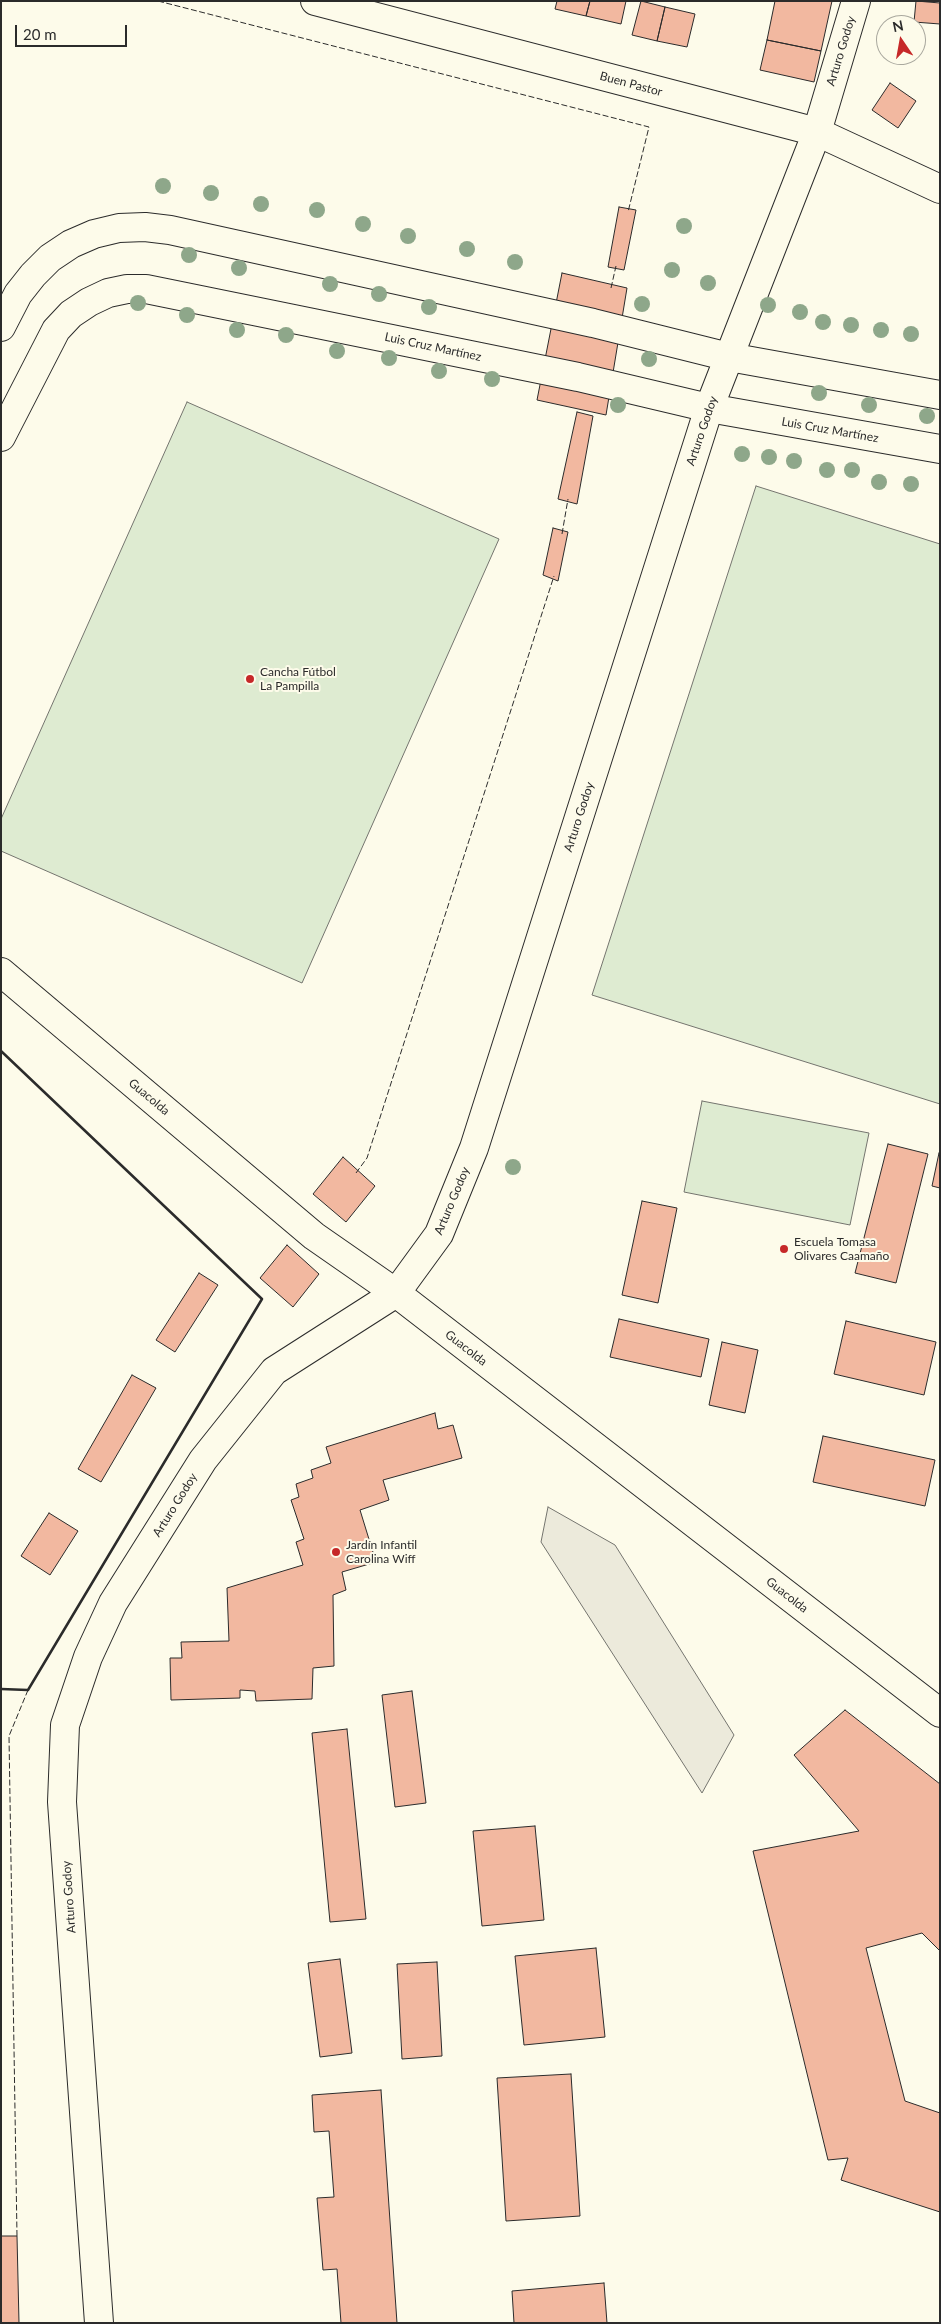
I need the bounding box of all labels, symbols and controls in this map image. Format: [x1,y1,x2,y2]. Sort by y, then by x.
street label: Arturo Godoy [824,14,858,88]
scale bar [18,15,130,47]
north arrow [876,15,926,65]
text: N [891,16,905,35]
text: 20 m [23,25,57,43]
street label: Buen Pastor [598,69,664,99]
street label: Luis Cruz Martínez [383,330,483,364]
street label: Arturo Godoy [683,394,721,468]
street label: Luis Cruz Martínez [780,414,880,446]
place label: Cancha Fútbol La Pampilla [260,665,336,693]
marker: Cancha Fútbol La Pampilla [244,673,256,685]
street label: Arturo Godoy [561,780,597,854]
street label: Guacolda [126,1076,172,1118]
street label: Arturo Godoy [431,1165,473,1237]
place label: Escuela Tomasa Olivares Caamaño [794,1235,889,1263]
marker: Escuela Tomasa Olivares Caamaño [778,1243,790,1255]
street label: Guacolda [442,1327,490,1369]
street label: Arturo Godoy [150,1470,200,1540]
place label: Jardín Infantil Carolina Wiff [346,1538,417,1566]
marker: Jardín Infantil Carolina Wiff [330,1546,342,1558]
street label: Guacolda [763,1574,811,1616]
street label: Arturo Godoy [59,1860,79,1934]

